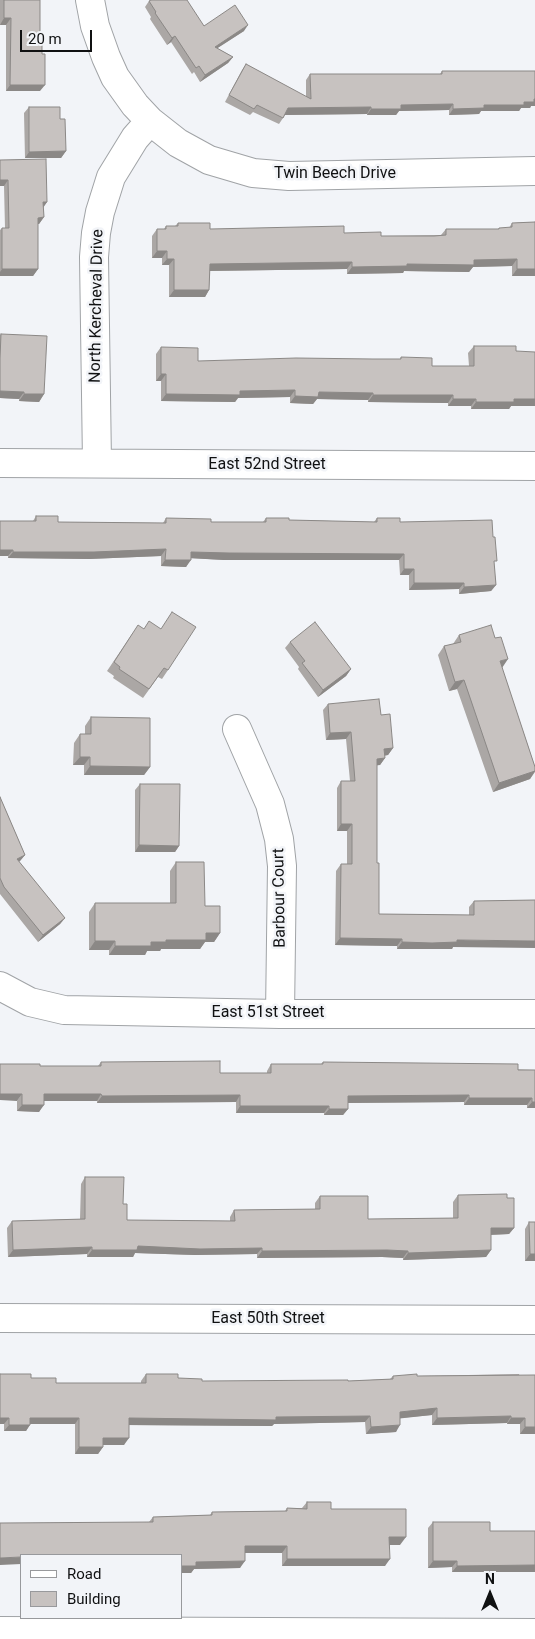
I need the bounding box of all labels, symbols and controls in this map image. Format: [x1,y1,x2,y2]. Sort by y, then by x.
scale bar [22,20,95,52]
text: 20 m [28,30,62,48]
street label: Twin Beech Drive [274,164,396,184]
street label: North Kercheval Drive [86,229,108,383]
street label: East 52nd Street [208,455,326,475]
street label: Barbour Court [270,848,290,948]
street label: East 51st Street [212,1003,324,1023]
street label: East 50th Street [211,1309,325,1329]
legend [20,1554,182,1619]
text: Road [67,1565,101,1583]
north arrow [465,1569,515,1619]
text: N [485,1571,495,1587]
text: Building [67,1590,121,1608]

